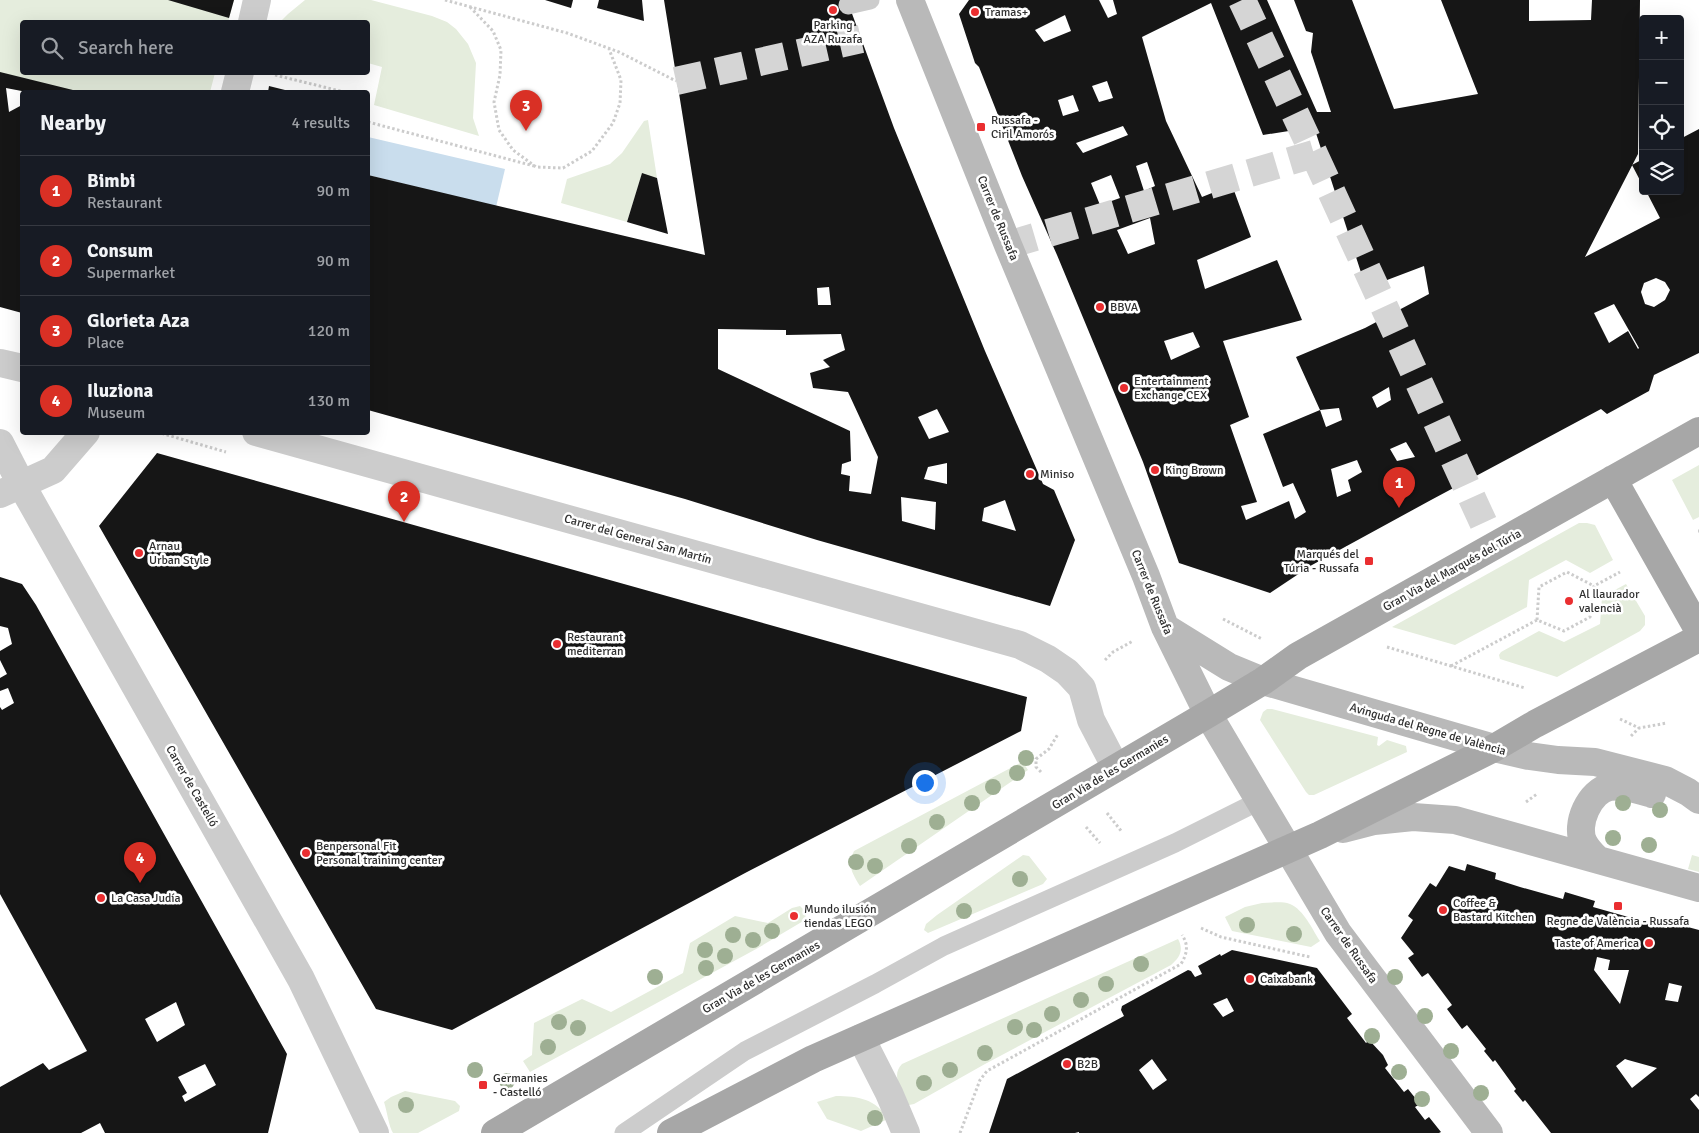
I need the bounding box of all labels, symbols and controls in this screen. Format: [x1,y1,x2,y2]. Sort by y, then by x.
marker: Parking AZA Ruzafa [827,4,839,16]
place label: Tramas+ [985,5,1028,20]
marker: Tramas+ [969,6,981,18]
map controls [1639,15,1684,195]
button: + [1639,15,1684,60]
place label: Parking AZA Ruzafa [803,18,863,47]
search box [20,20,370,75]
icon: search [38,34,66,62]
text: Search here [78,36,174,60]
button: − [1639,60,1684,105]
pin: 3 [510,90,542,131]
button: locate [1639,105,1684,150]
text: Nearby [40,110,106,136]
text: 4 results [291,113,350,133]
place label: Russafa - Ciril Amorós [991,113,1054,142]
marker: Russafa - Ciril Amorós [975,121,987,133]
button: layers [1639,150,1684,195]
text: Bimbi [87,169,136,193]
street label: Carrer de Russafa [974,174,1021,263]
text: 1 [52,181,60,201]
text: 90 m [316,181,350,201]
text: Restaurant [87,193,162,213]
text: Consum [87,239,153,263]
text: 2 [52,251,60,271]
text: 90 m [316,251,350,271]
text: Supermarket [87,263,175,283]
place label: BBVA [1110,300,1139,315]
marker: BBVA [1094,301,1106,313]
text: Glorieta Aza [87,309,190,333]
text: 3 [52,321,60,341]
text: 120 m [308,321,350,341]
text: Place [87,333,124,353]
place label: Entertainment Exchange CEX [1134,374,1209,403]
text: Iluziona [87,379,153,403]
marker: Entertainment Exchange CEX [1118,382,1130,394]
text: 4 [52,391,60,411]
text: 130 m [308,391,350,411]
text: Museum [87,403,145,423]
place label: King Brown [1165,463,1224,478]
marker: King Brown [1149,464,1161,476]
place label: Miniso [1040,467,1074,482]
pin: 1 [1383,467,1415,508]
marker: Miniso [1024,468,1036,480]
pin: 2 [388,481,420,522]
street label: Carrer del General San Martín [562,511,713,568]
street label: Gran Via del Marqués del Túria [1381,526,1524,615]
place label: Arnau Urban Style [149,539,209,568]
marker: Arnau Urban Style [133,547,145,559]
place label: Marqués del Túria - Russafa [1284,547,1359,576]
street label: Carrer de Russafa [1128,548,1175,637]
marker: Marqués del Túria - Russafa [1363,555,1375,567]
place label: Al llaurador valencià [1579,587,1640,616]
marker: Al llaurador valencià [1563,595,1575,607]
place label: Restaurant mediterran [567,630,624,659]
marker: Restaurant mediterran [551,638,563,650]
street label: Avinguda del Regne de València [1348,700,1508,759]
street label: Gran Via de les Germanies [1049,732,1171,813]
street label: Carrer de Castelló [162,743,221,830]
your location [912,770,938,796]
place label: Benpersonal Fit Personal trainimg center [316,839,443,868]
pin: 4 [124,842,156,883]
marker: Benpersonal Fit Personal trainimg center [300,847,312,859]
place label: La Casa Judía [111,891,181,906]
marker: La Casa Judía [95,892,107,904]
place label: Coffee & Bastard Kitchen [1453,896,1534,925]
marker: Regne de València - Russafa [1612,900,1624,912]
place label: Mundo ilusión tiendas LEGO [804,902,877,931]
street label: Carrer de Russafa [1317,904,1381,987]
marker: Coffee & Bastard Kitchen [1437,904,1449,916]
marker: Mundo ilusión tiendas LEGO [788,910,800,922]
place label: Regne de València - Russafa [1547,914,1689,929]
place label: Taste of America [1555,936,1639,951]
marker: Taste of America [1643,937,1655,949]
street label: Gran Via de les Germanies [700,938,823,1017]
place label: Caixabank [1260,972,1313,987]
marker: Caixabank [1244,973,1256,985]
place label: B2B [1077,1057,1098,1072]
marker: B2B [1061,1058,1073,1070]
place label: Germanies - Castelló [493,1071,548,1100]
marker: Germanies - Castelló [477,1079,489,1091]

